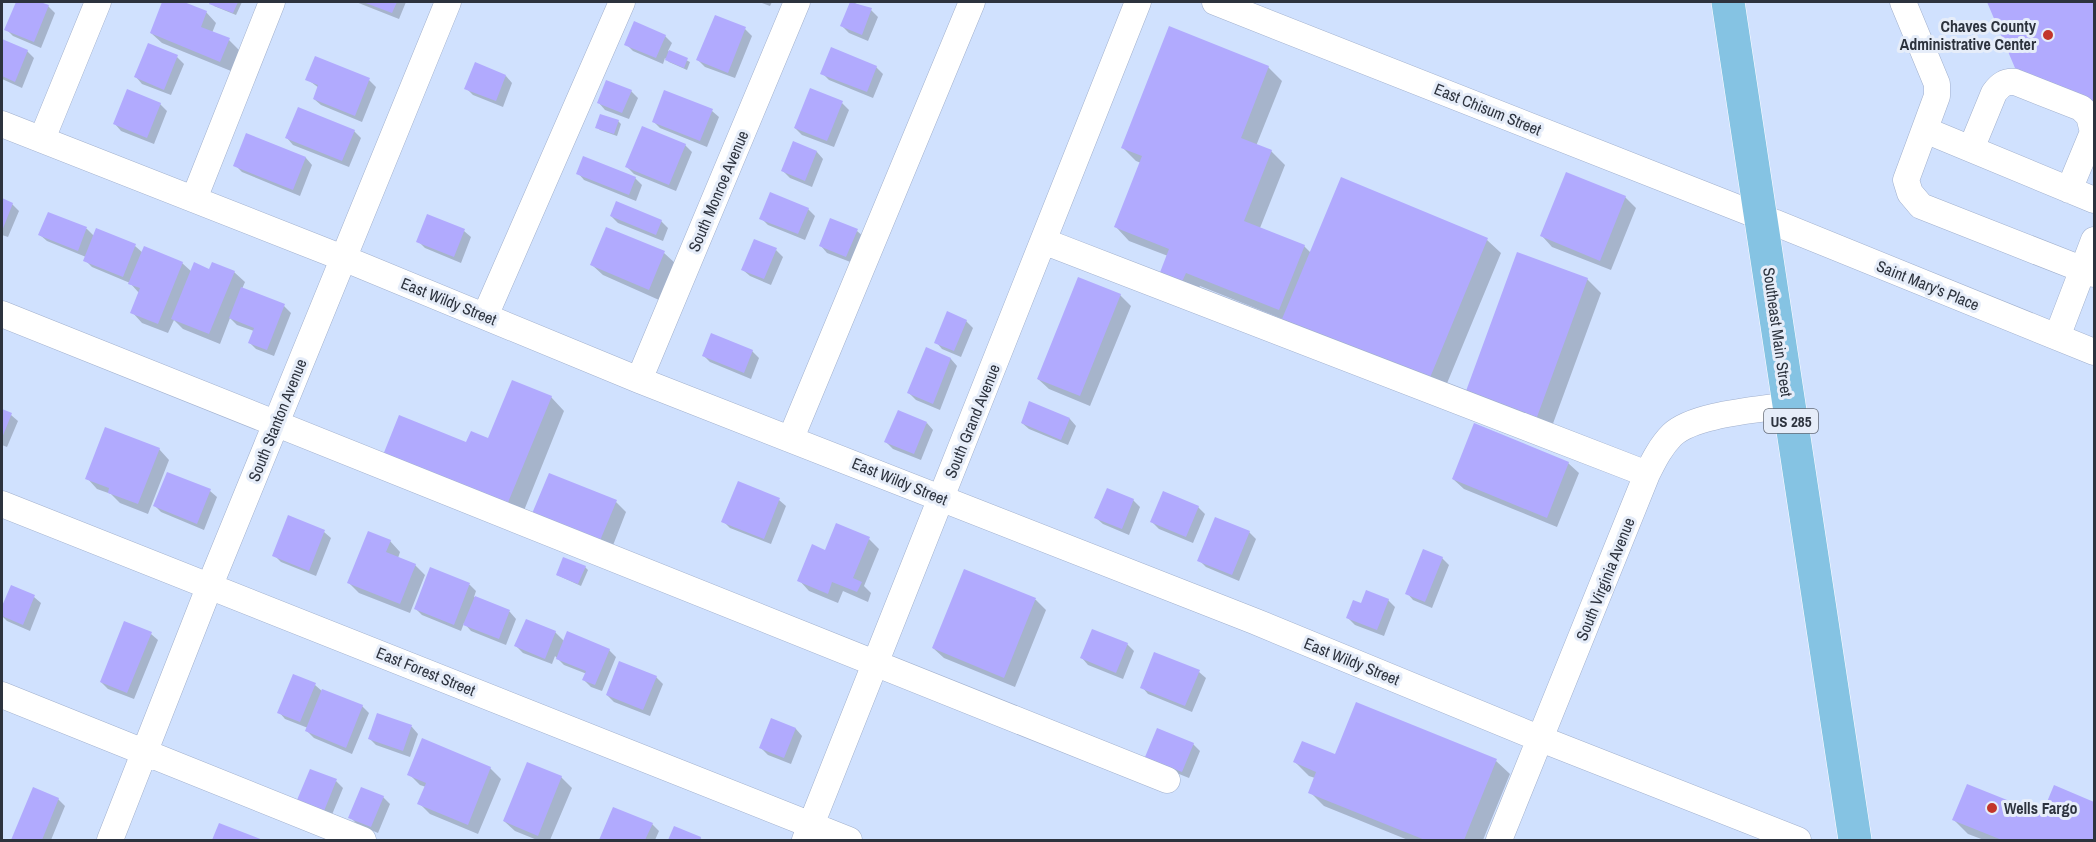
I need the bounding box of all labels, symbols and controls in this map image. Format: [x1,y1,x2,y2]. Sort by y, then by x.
place label: Chaves County Administrative Center [1900,15,2037,55]
marker: Chaves County Administrative Center [2041,28,2055,42]
street label: East Chisum Street [1431,77,1545,141]
street label: South Monroe Avenue [683,127,753,255]
street label: Saint Mary's Place [1873,254,1983,316]
street label: Southeast Main Street [1758,266,1798,399]
street label: East Wildy Street [398,272,500,330]
street label: South Stanton Avenue [242,355,312,485]
street label: South Grand Avenue [939,361,1005,481]
road number: US 285 [1764,409,1818,433]
street label: East Wildy Street [849,452,951,510]
street label: South Virginia Avenue [1570,514,1640,644]
street label: East Wildy Street [1301,632,1403,690]
street label: East Forest Street [373,641,479,701]
place label: Wells Fargo [2004,797,2078,819]
marker: Wells Fargo [1985,801,1999,815]

